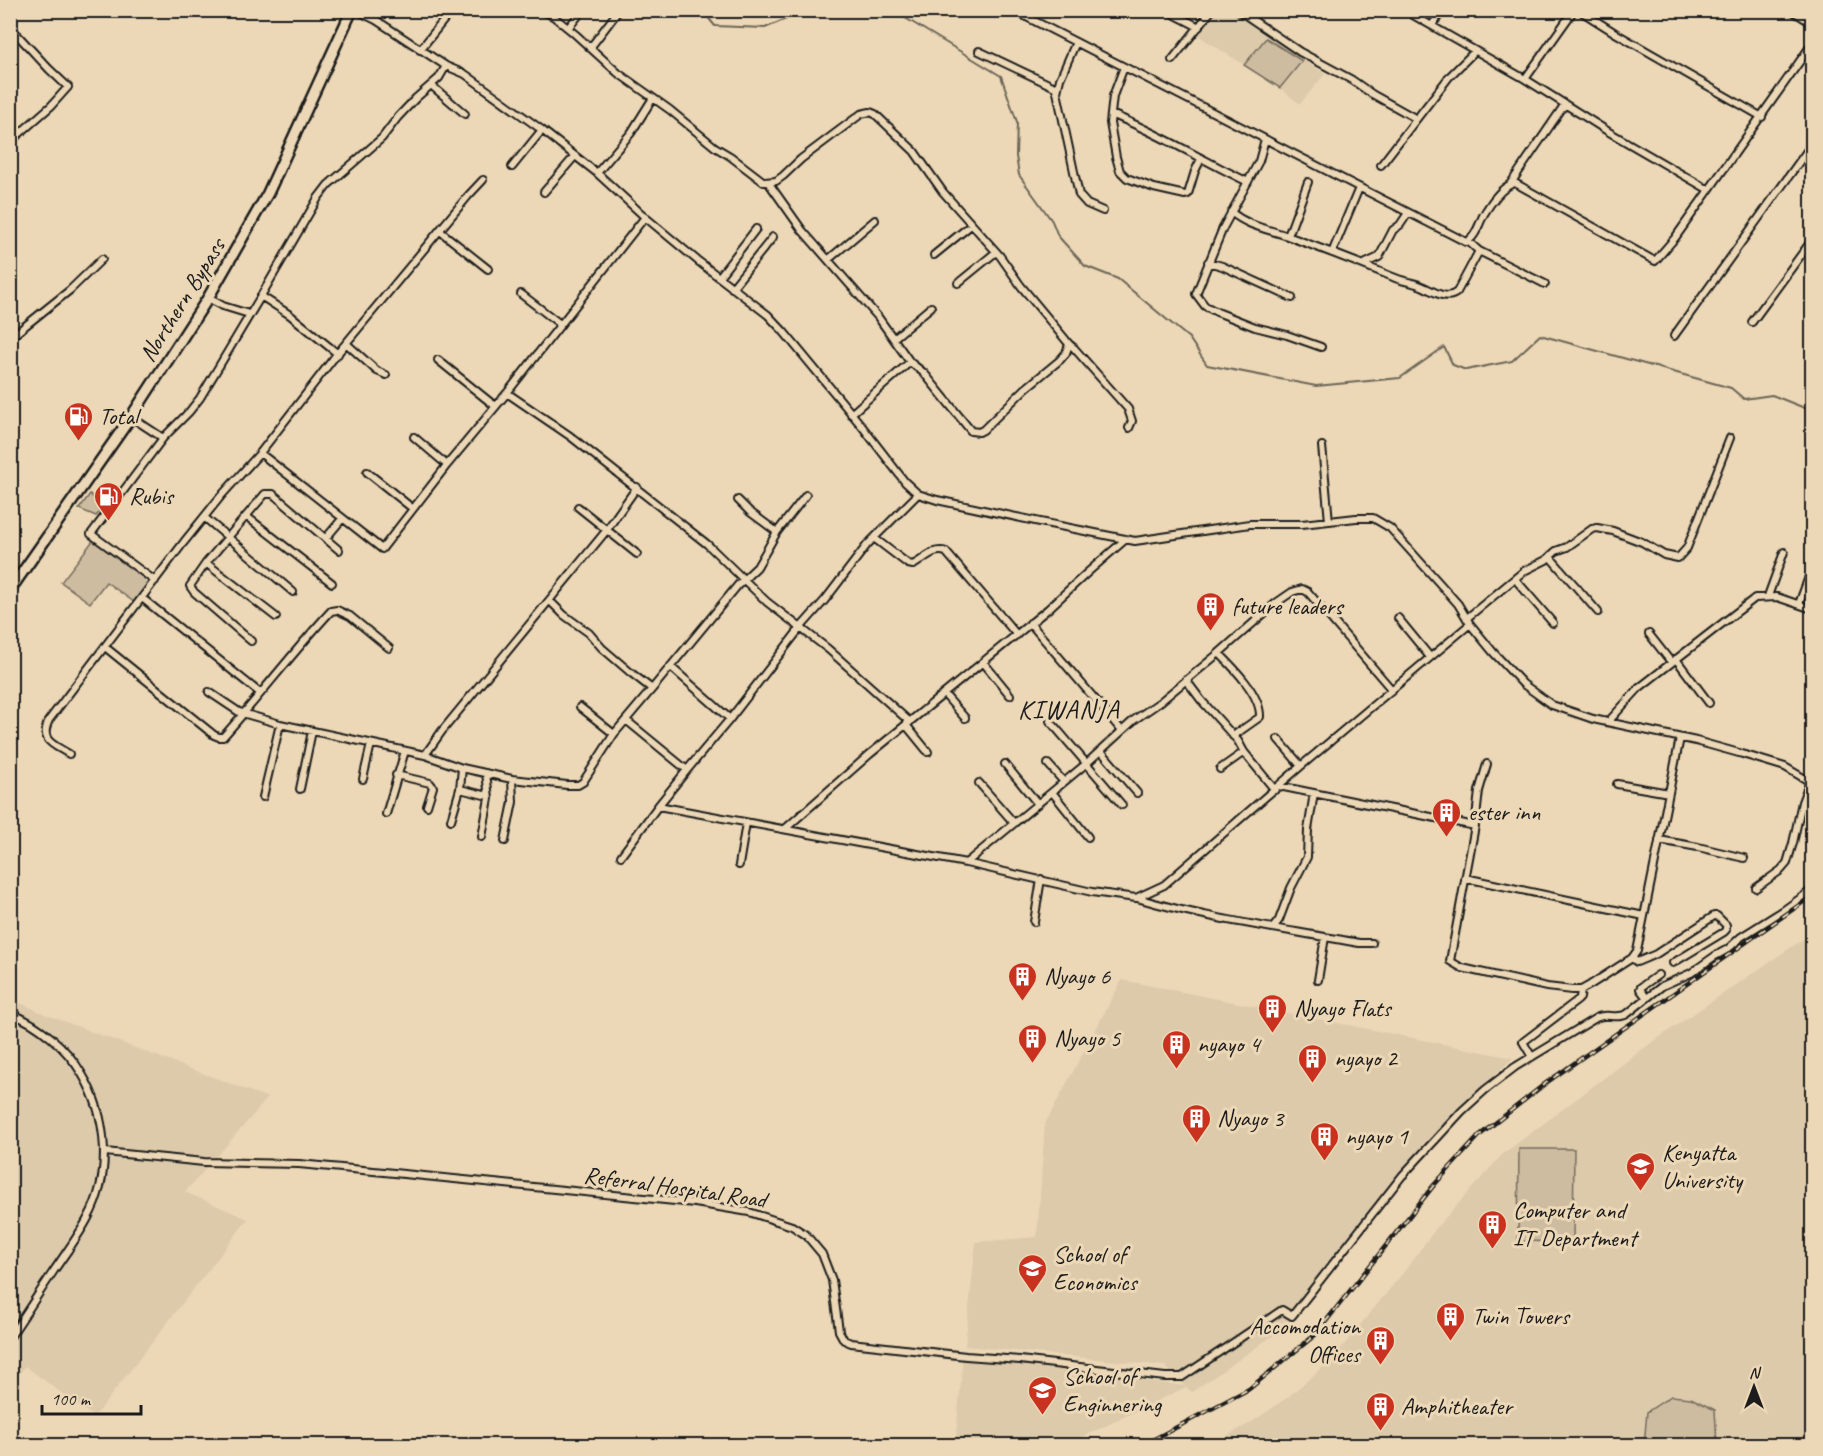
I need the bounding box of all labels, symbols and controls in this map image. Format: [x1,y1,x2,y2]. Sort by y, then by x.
street label: Northern Bypass [132,231,233,367]
fuel station icon: Total [62,400,94,442]
place label: Total [99,401,142,431]
fuel station icon: Rubis [92,480,124,522]
place label: Rubis [129,481,175,511]
building icon: future leaders [1195,590,1227,632]
place label: future leaders [1232,591,1345,621]
district label: KIWANJA [1018,693,1121,726]
building icon: ester inn [1431,796,1463,838]
place label: ester inn [1468,797,1540,827]
building icon: Nyayo 6 [1007,960,1039,1002]
place label: Nyayo 6 [1044,961,1112,991]
building icon: Nyayo Flats [1257,992,1289,1034]
place label: Nyayo Flats [1294,993,1393,1023]
building icon: Nyayo 5 [1017,1022,1049,1064]
place label: Nyayo 5 [1054,1023,1122,1053]
building icon: nyayo 4 [1160,1028,1192,1070]
place label: nyayo 4 [1197,1029,1262,1059]
building icon: nyayo 2 [1297,1042,1329,1084]
place label: nyayo 2 [1334,1043,1399,1073]
building icon: Nyayo 3 [1180,1102,1212,1144]
place label: Nyayo 3 [1217,1103,1286,1133]
building icon: nyayo 1 [1308,1120,1340,1162]
place label: nyayo 1 [1345,1121,1409,1151]
place label: Kenyatta University [1662,1137,1744,1195]
school or university icon: Kenyatta University [1625,1150,1657,1192]
street label: Referral Hospital Road [582,1159,772,1215]
place label: Computer and IT Department [1513,1195,1639,1253]
building icon: Computer and IT Department [1476,1208,1508,1250]
place label: School of Economics [1053,1239,1138,1297]
school or university icon: School of Economics [1016,1252,1048,1294]
building icon: Twin Towers [1435,1300,1467,1342]
place label: Twin Towers [1472,1301,1571,1331]
place label: Accomodation Offices [1250,1311,1362,1369]
building icon: Accomodation Offices [1365,1324,1397,1366]
north arrow [1724,1357,1784,1417]
place label: School of Enginnering [1063,1361,1163,1419]
text: N [1749,1363,1762,1383]
school or university icon: School of Enginnering [1026,1374,1058,1416]
scale bar [42,1378,141,1416]
text: 100 m [51,1388,92,1410]
building icon: Amphitheater [1364,1390,1396,1432]
place label: Amphitheater [1401,1391,1514,1421]

